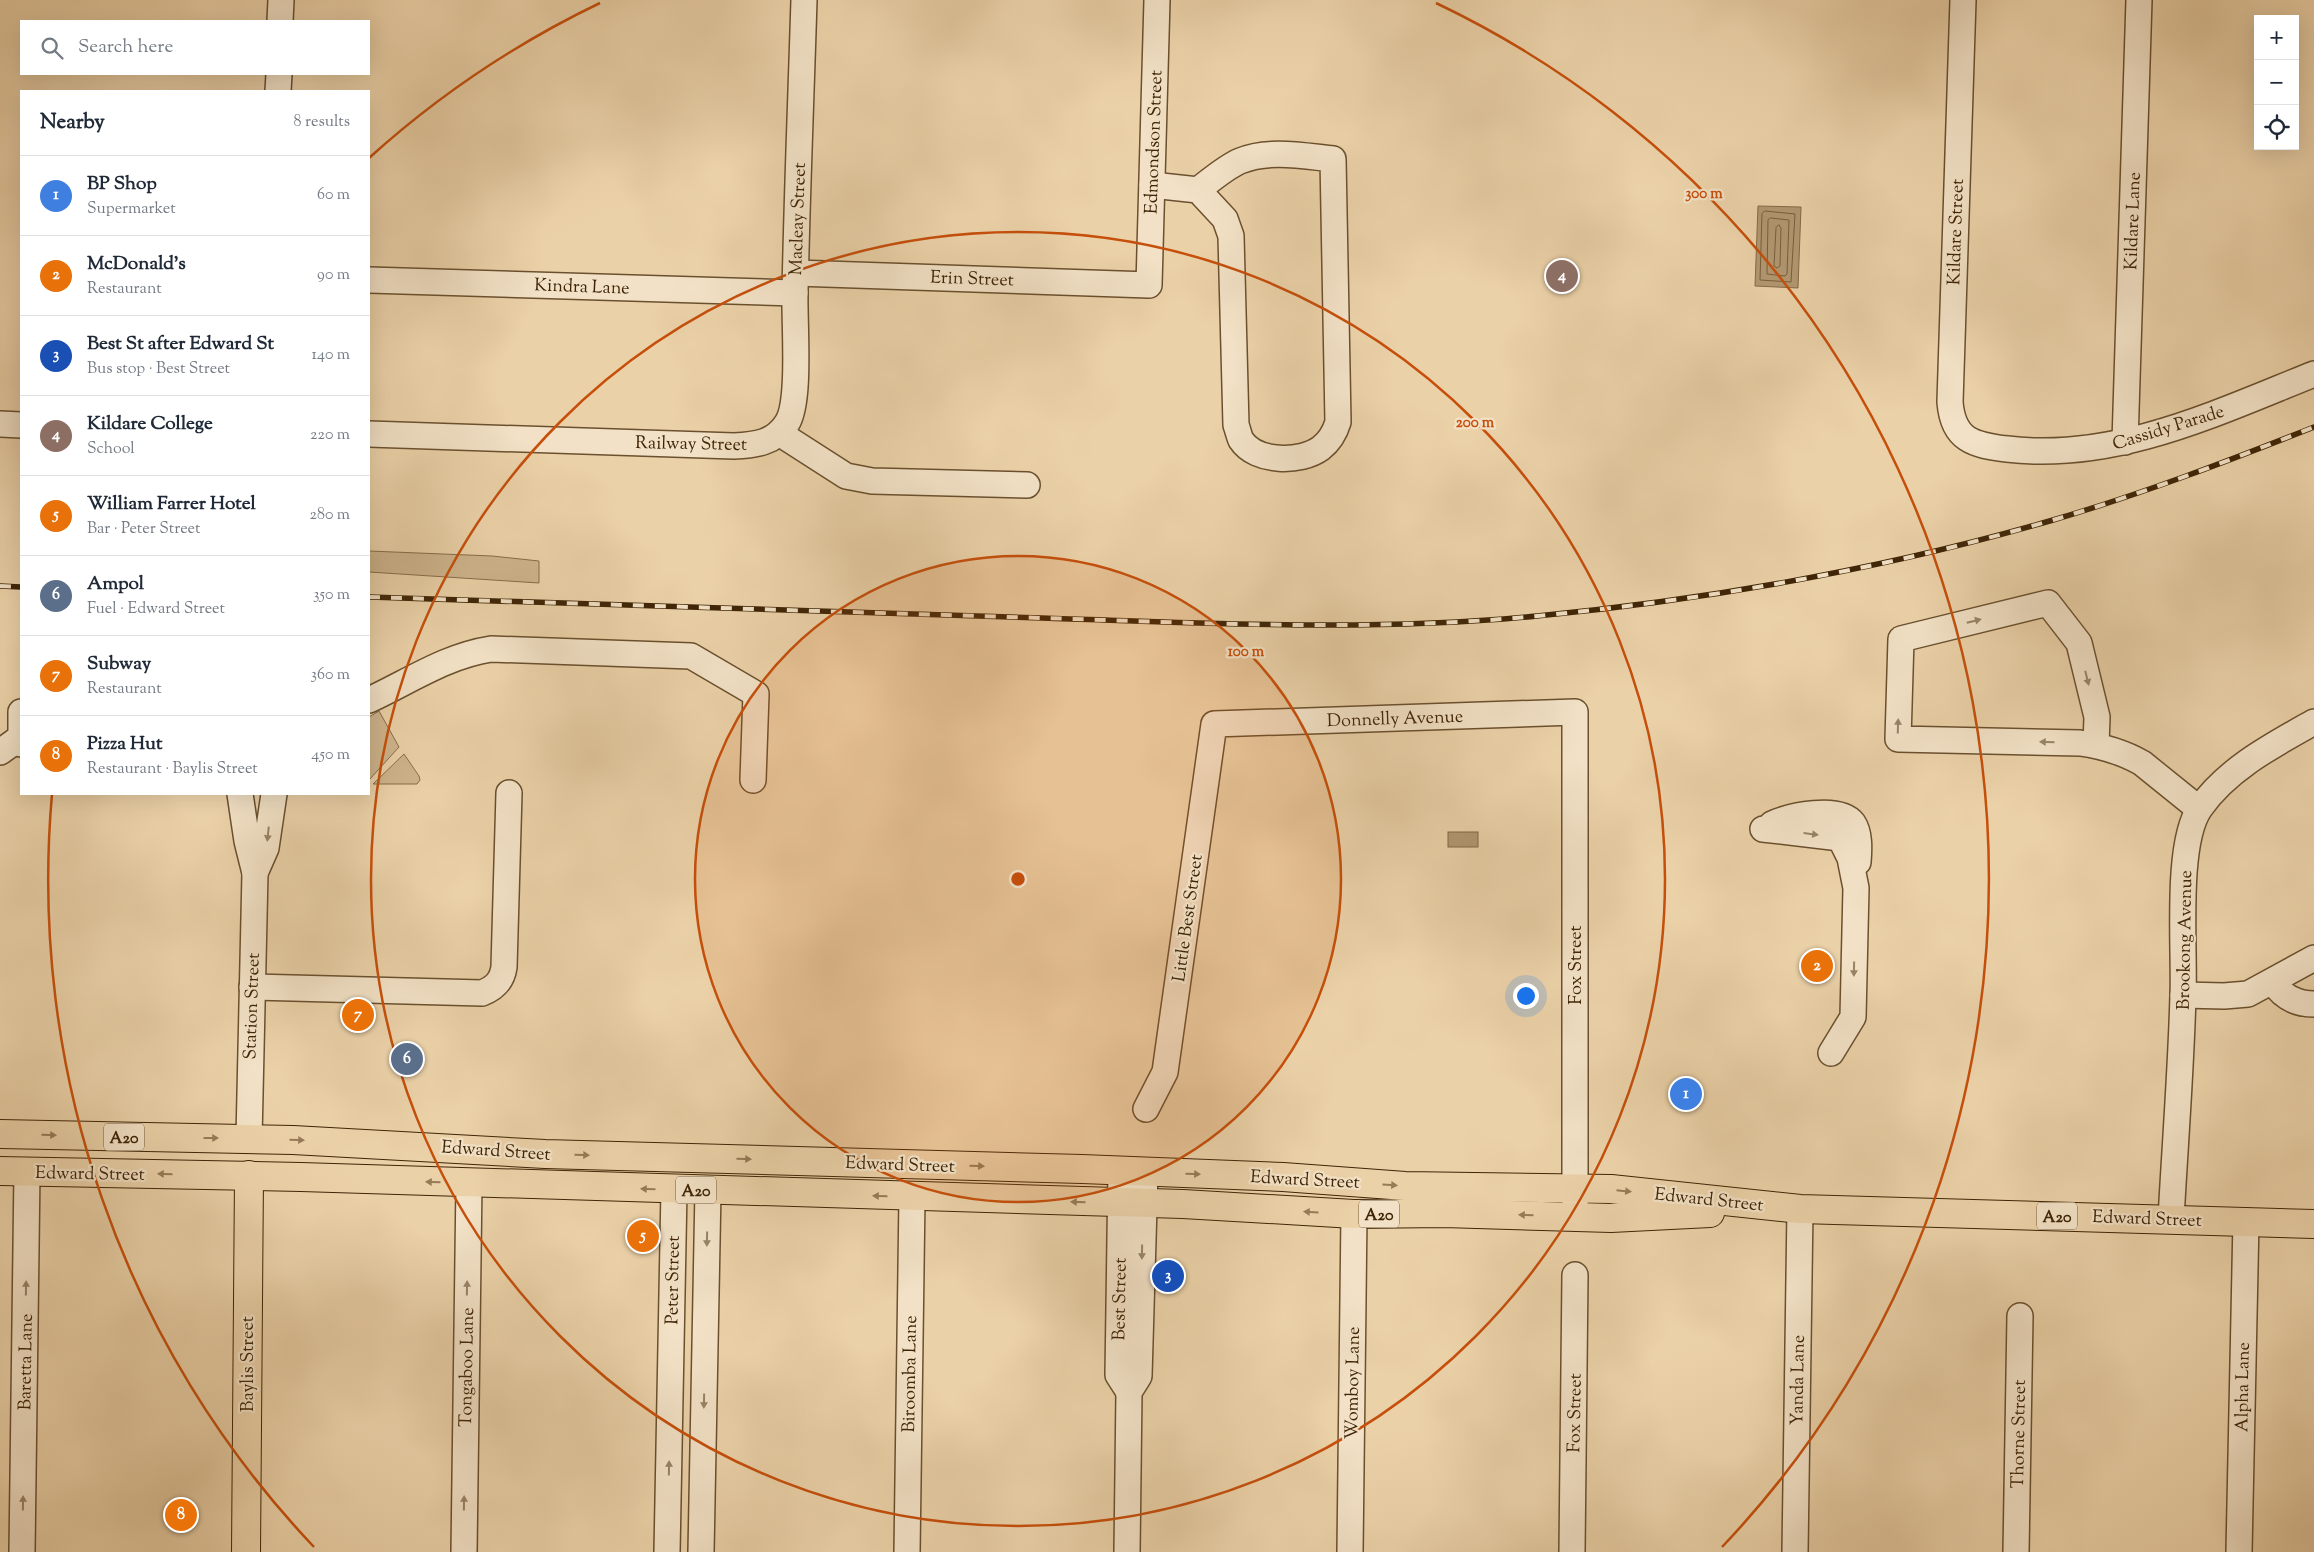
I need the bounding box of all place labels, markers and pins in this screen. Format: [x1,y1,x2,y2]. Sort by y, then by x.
pin: 4 [1546,257,1578,295]
centre of rings [1009,870,1027,888]
pin: 2 [1801,947,1833,985]
pin: 7 [342,996,374,1034]
pin: 6 [391,1040,423,1078]
pin: 1 [1670,1075,1702,1113]
pin: 5 [627,1217,659,1255]
pin: 3 [1152,1257,1184,1295]
pin: 8 [165,1496,197,1534]

